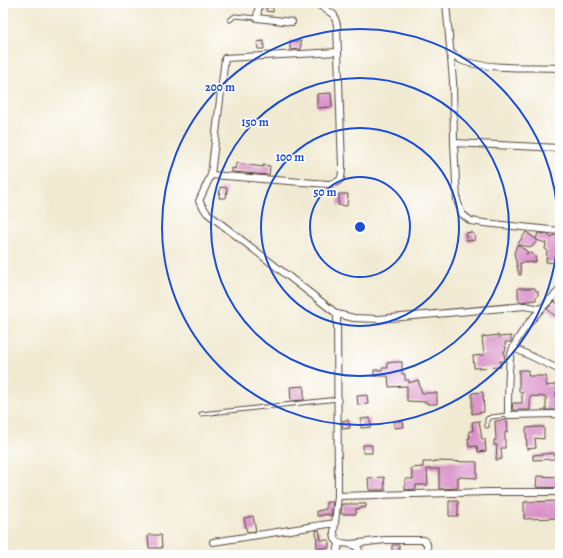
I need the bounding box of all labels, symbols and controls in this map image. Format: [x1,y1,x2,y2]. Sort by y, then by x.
text: 200 m [205,79,235,95]
text: 150 m [241,114,269,130]
text: 100 m [276,149,304,165]
text: 50 m [313,184,337,200]
centre of rings [353,220,367,234]

